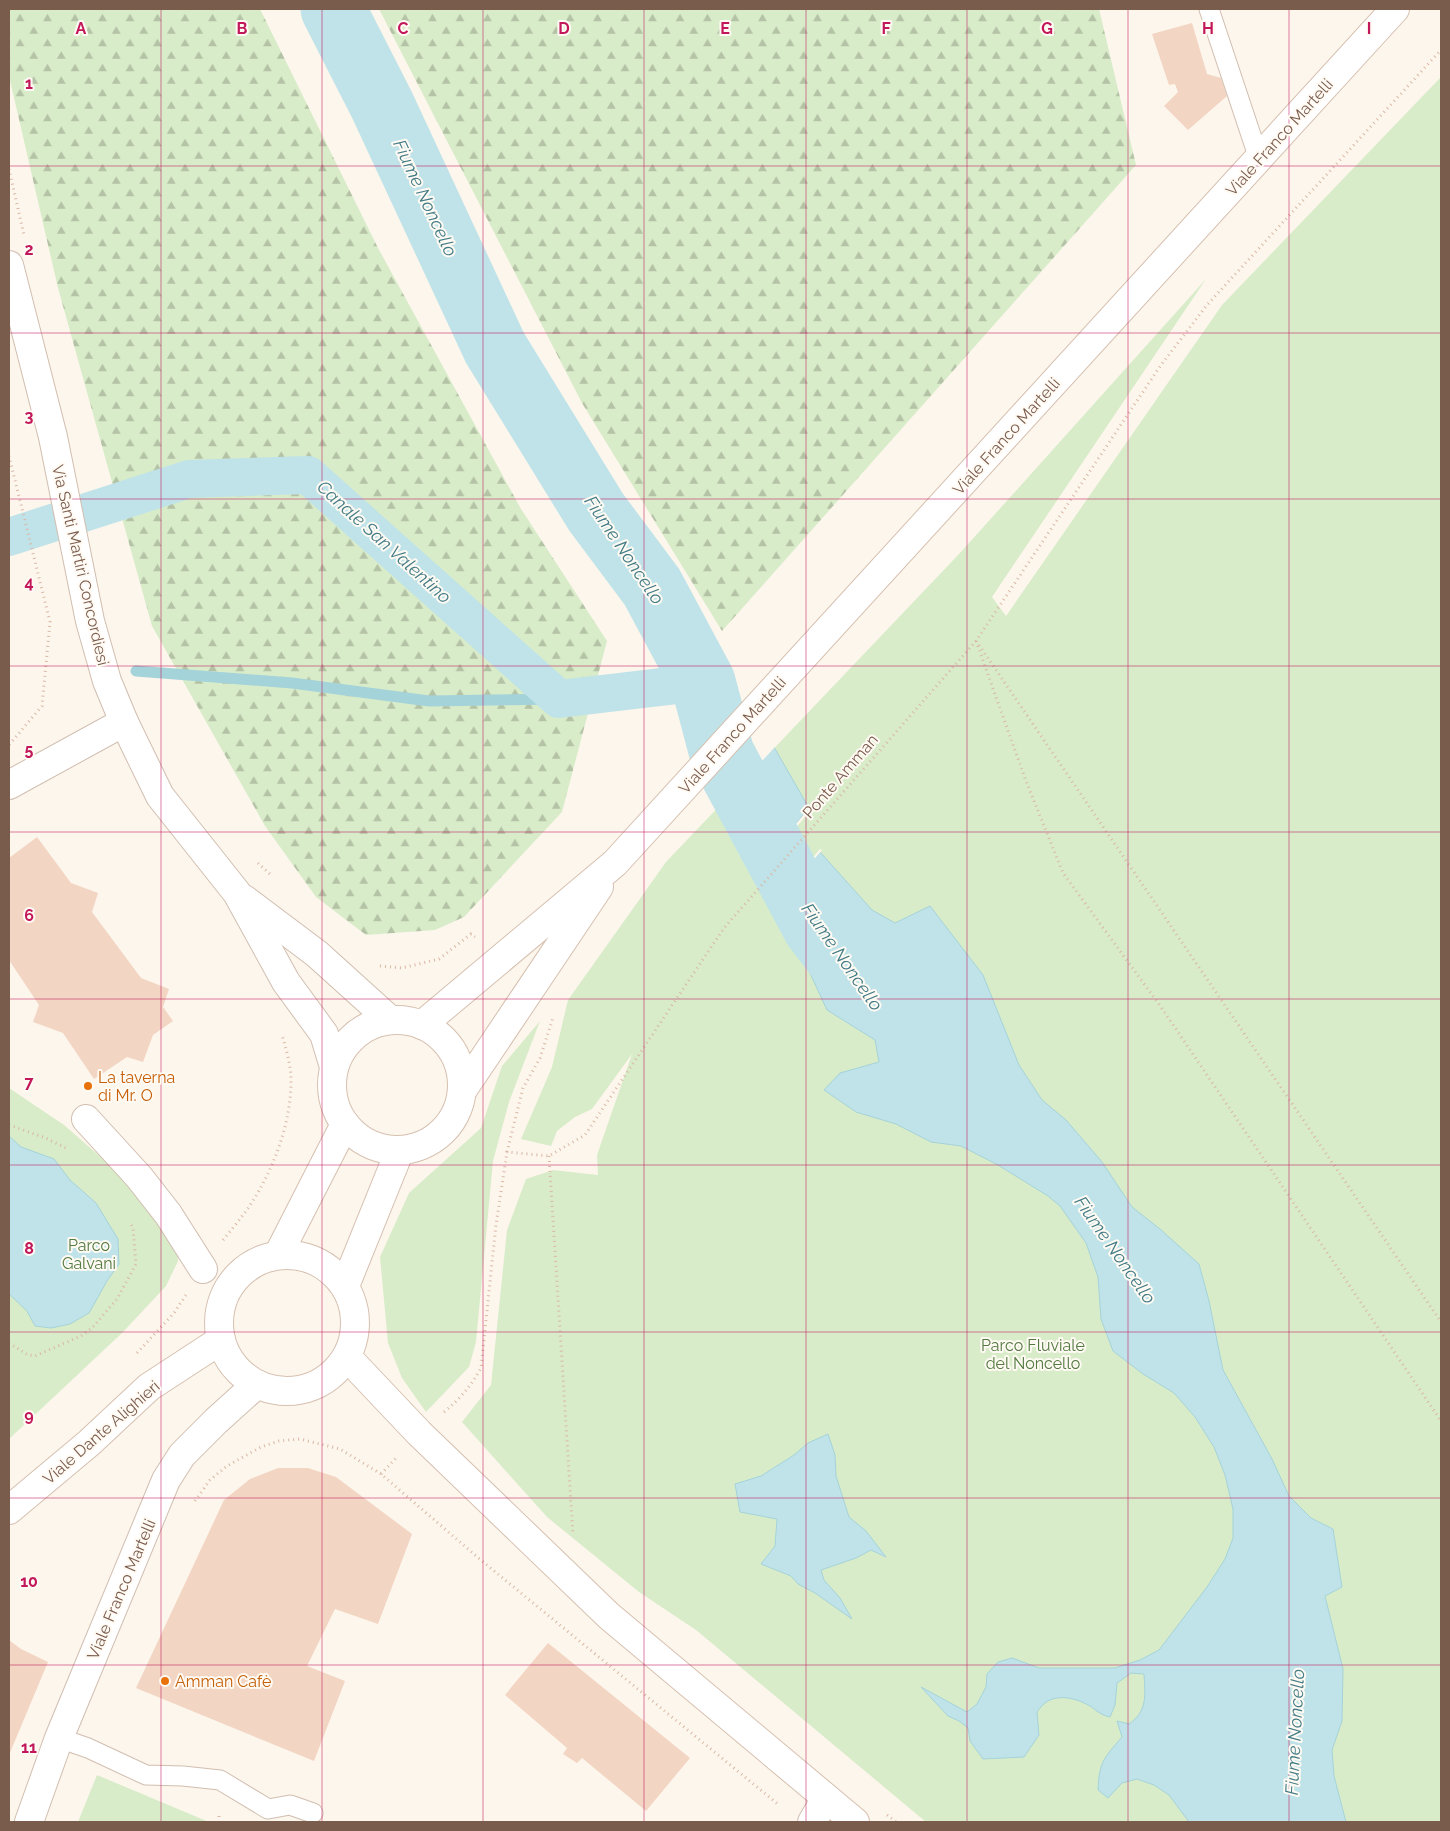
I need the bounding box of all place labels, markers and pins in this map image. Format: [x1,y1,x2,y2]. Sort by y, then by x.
place label: La taverna di Mr. O [98,1068,175,1105]
marker: La taverna di Mr. O [82,1080,94,1092]
place label: Amman Cafè [175,1672,271,1691]
marker: Amman Cafè [159,1675,171,1687]

